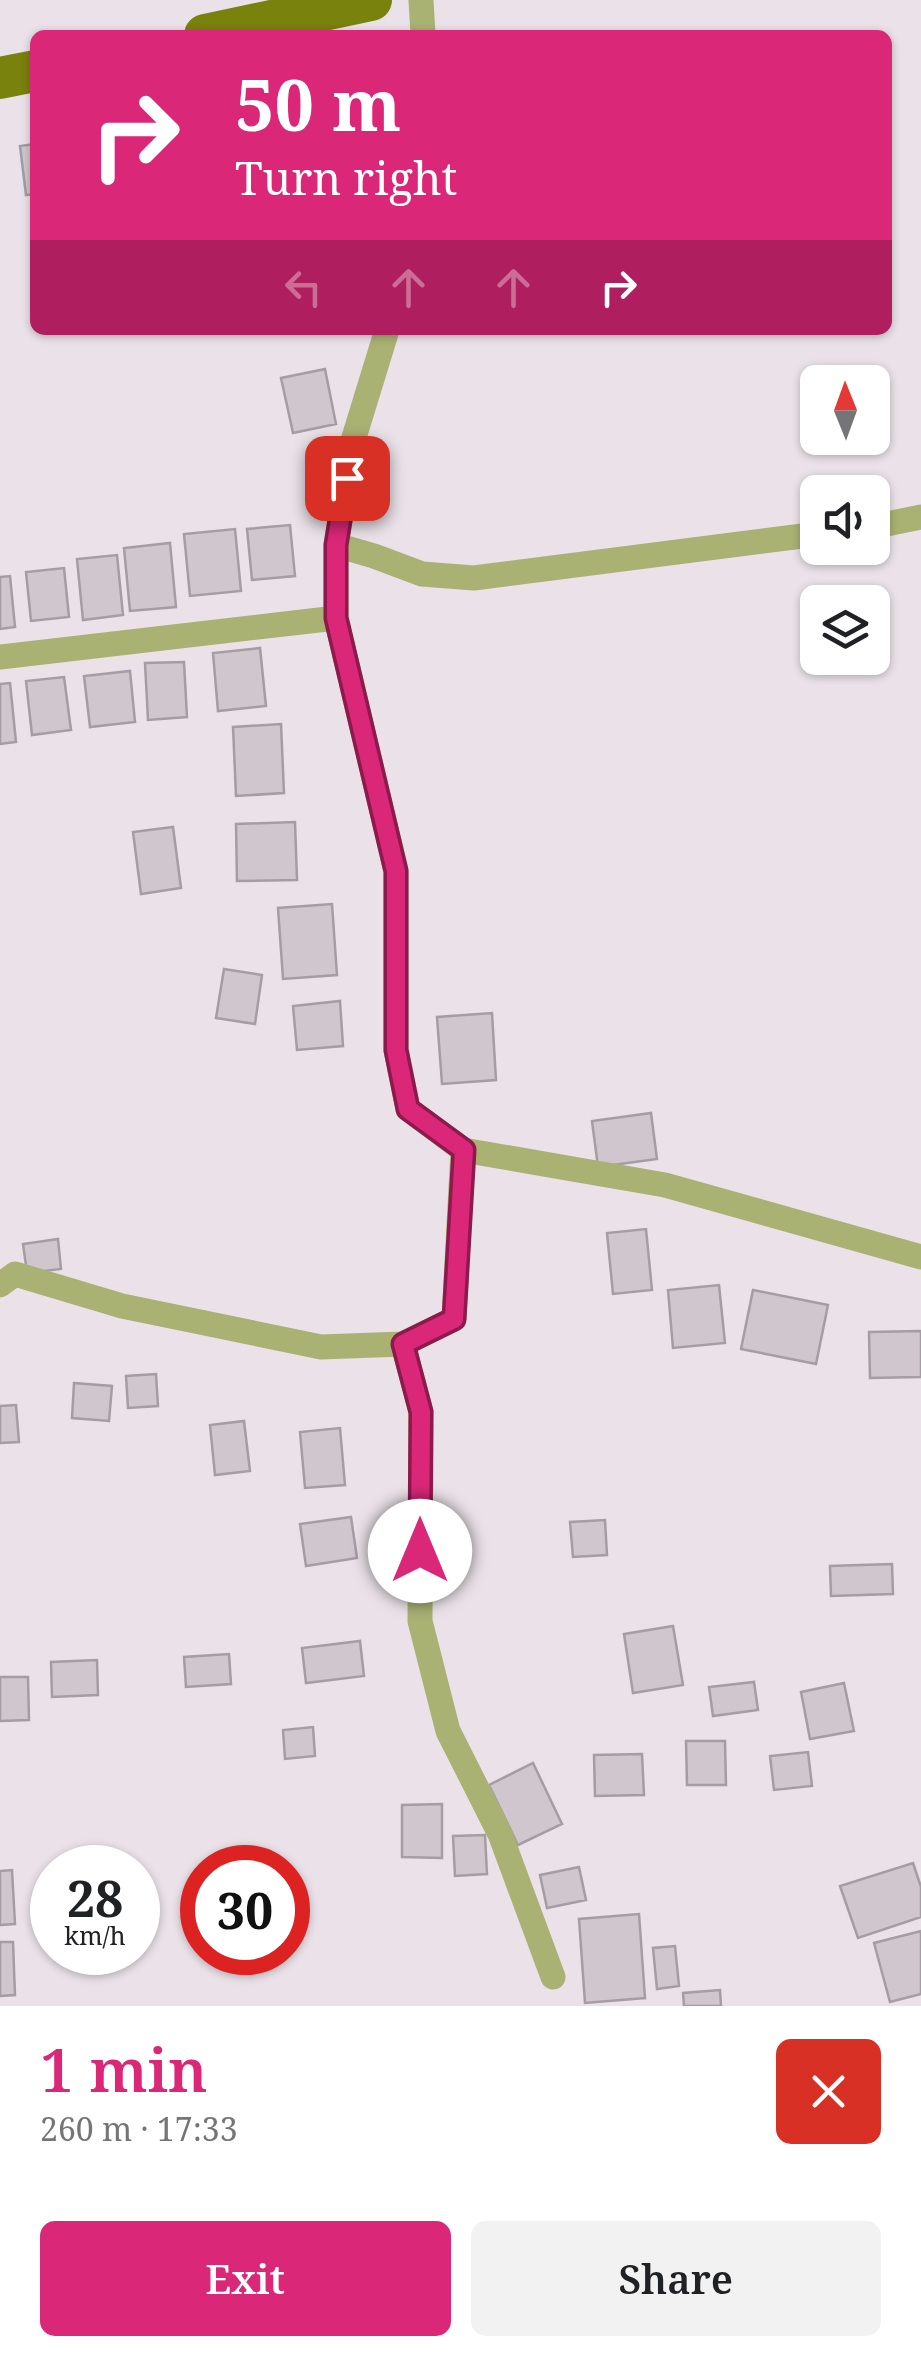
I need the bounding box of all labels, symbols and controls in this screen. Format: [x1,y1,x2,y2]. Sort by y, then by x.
text: 50 m [235,56,401,152]
icon: right [70,70,200,200]
text: Turn right [235,147,457,208]
icon: left [276,260,331,315]
icon: ahead [381,260,436,315]
icon: ahead [486,260,541,315]
icon: right [591,260,646,315]
north arrow [800,365,890,455]
map controls [800,365,890,675]
pin [305,436,390,521]
icon: arrive [320,451,375,506]
button: sound [800,475,890,565]
button: layers [800,585,890,675]
position arrow [368,1499,472,1603]
speed limit sign: 30 [180,1845,310,1975]
text: 28 [67,1864,123,1932]
text: km/h [64,1918,126,1952]
text: 1 min [40,2028,208,2110]
button: close [776,2039,881,2144]
text: 260 m · 17:33 [40,2107,238,2150]
button: Exit [40,2221,451,2336]
button: Share [471,2221,881,2336]

